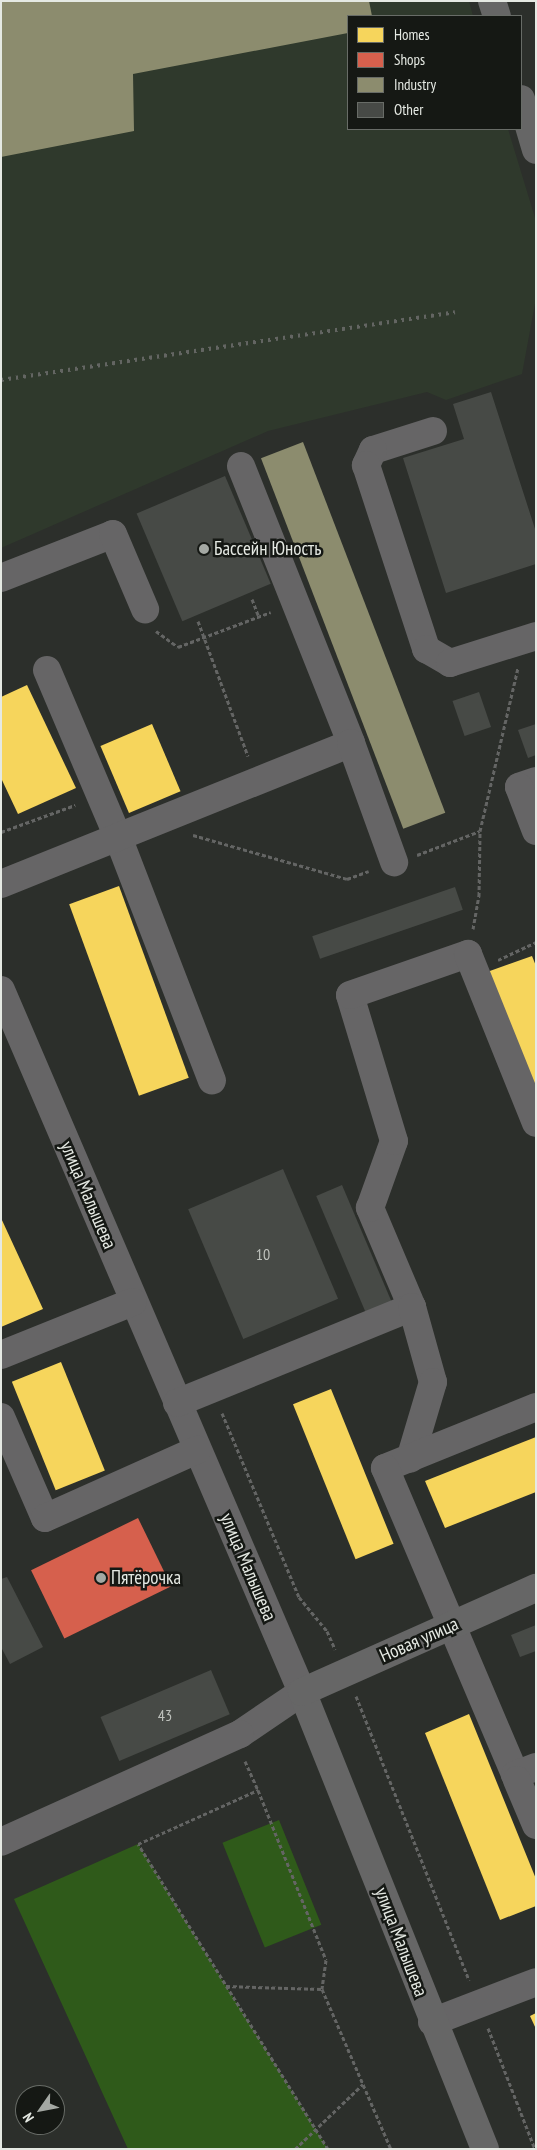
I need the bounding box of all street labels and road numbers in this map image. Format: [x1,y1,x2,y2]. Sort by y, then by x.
street label: улица Малышева [55,1138,121,1252]
street label: улица Малышева [215,1510,281,1624]
street label: Новая улица [376,1613,462,1667]
street label: улица Малышева [370,1884,432,2000]

